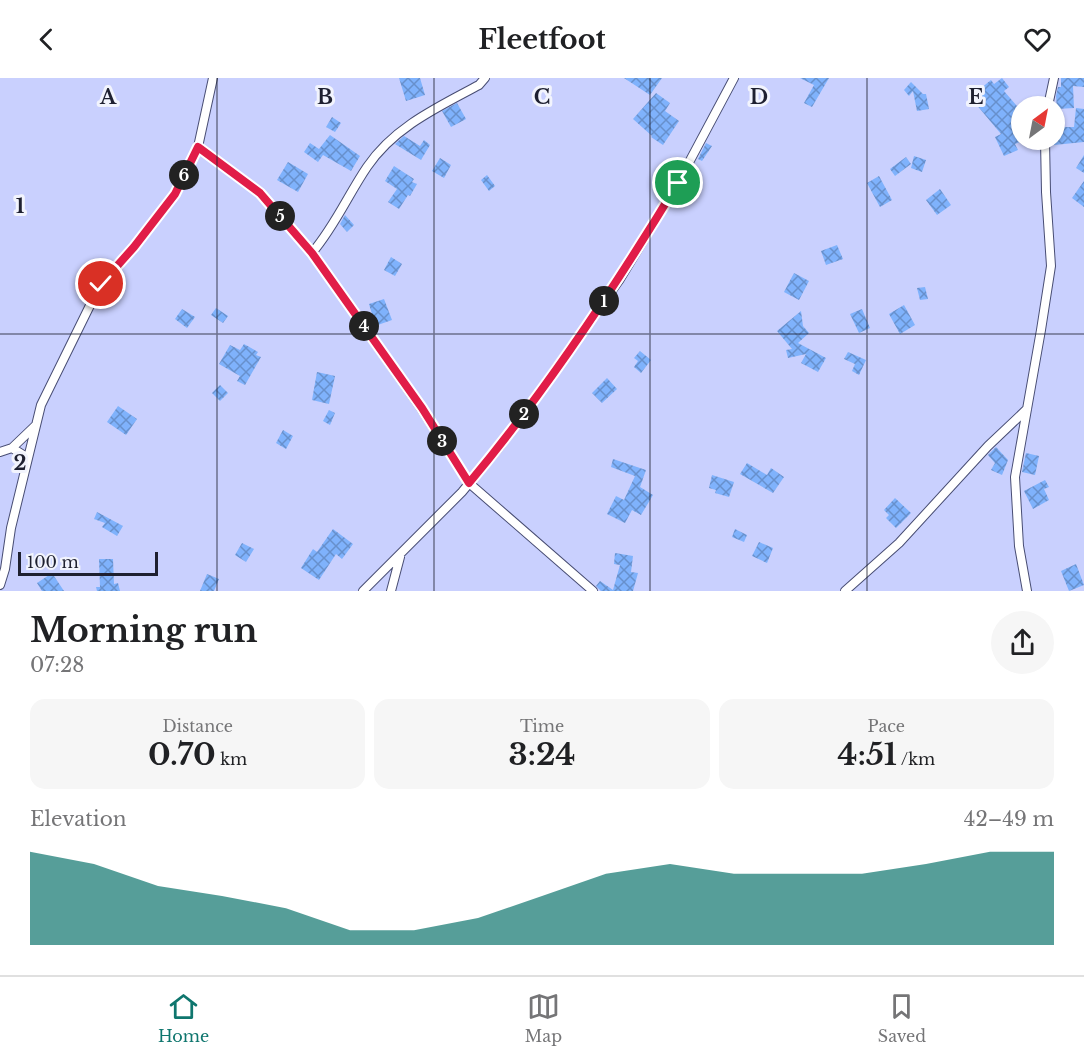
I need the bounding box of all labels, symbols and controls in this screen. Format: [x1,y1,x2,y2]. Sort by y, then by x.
icon: back [30,23,63,56]
text: Fleetfoot [478,23,606,56]
icon: heart [1021,23,1054,56]
text: A [99,85,117,109]
text: B [317,85,333,109]
text: C [534,85,550,109]
text: D [750,85,768,109]
text: E [968,85,984,109]
north arrow [1011,96,1065,150]
map controls [1011,96,1065,150]
pin [652,157,703,208]
pin: 6 [169,160,199,190]
text: 6 [179,165,189,185]
icon: arrive [661,166,694,199]
text: 1 [16,194,25,218]
pin: 5 [265,201,295,231]
text: 5 [275,206,285,226]
pin [75,258,126,309]
icon: check [84,267,117,300]
pin: 1 [589,286,619,316]
text: 1 [601,291,607,311]
pin: 4 [349,311,379,341]
text: 4 [359,316,369,336]
pin: 2 [509,399,539,429]
text: 2 [519,404,529,424]
pin: 3 [427,426,457,456]
text: 3 [437,431,447,451]
text: 2 [13,451,27,475]
scale bar [18,549,158,576]
text: 100 m [27,552,79,572]
text: Morning run [30,610,258,651]
button: share [991,611,1054,674]
text: 07:28 [30,653,84,677]
text: Distance [162,716,233,736]
text: Time [520,716,564,736]
text: Pace [868,716,905,736]
text: 0.70 [148,736,216,773]
text: 3:24 [508,736,576,773]
text: 4:51 [837,736,897,773]
text: km [216,749,247,769]
text: /km [897,749,935,769]
text: Elevation [30,807,127,831]
text: 42–49 m [964,807,1054,831]
tab: Home [158,990,209,1046]
tab: Map [525,990,562,1046]
tab: Saved [878,990,926,1046]

